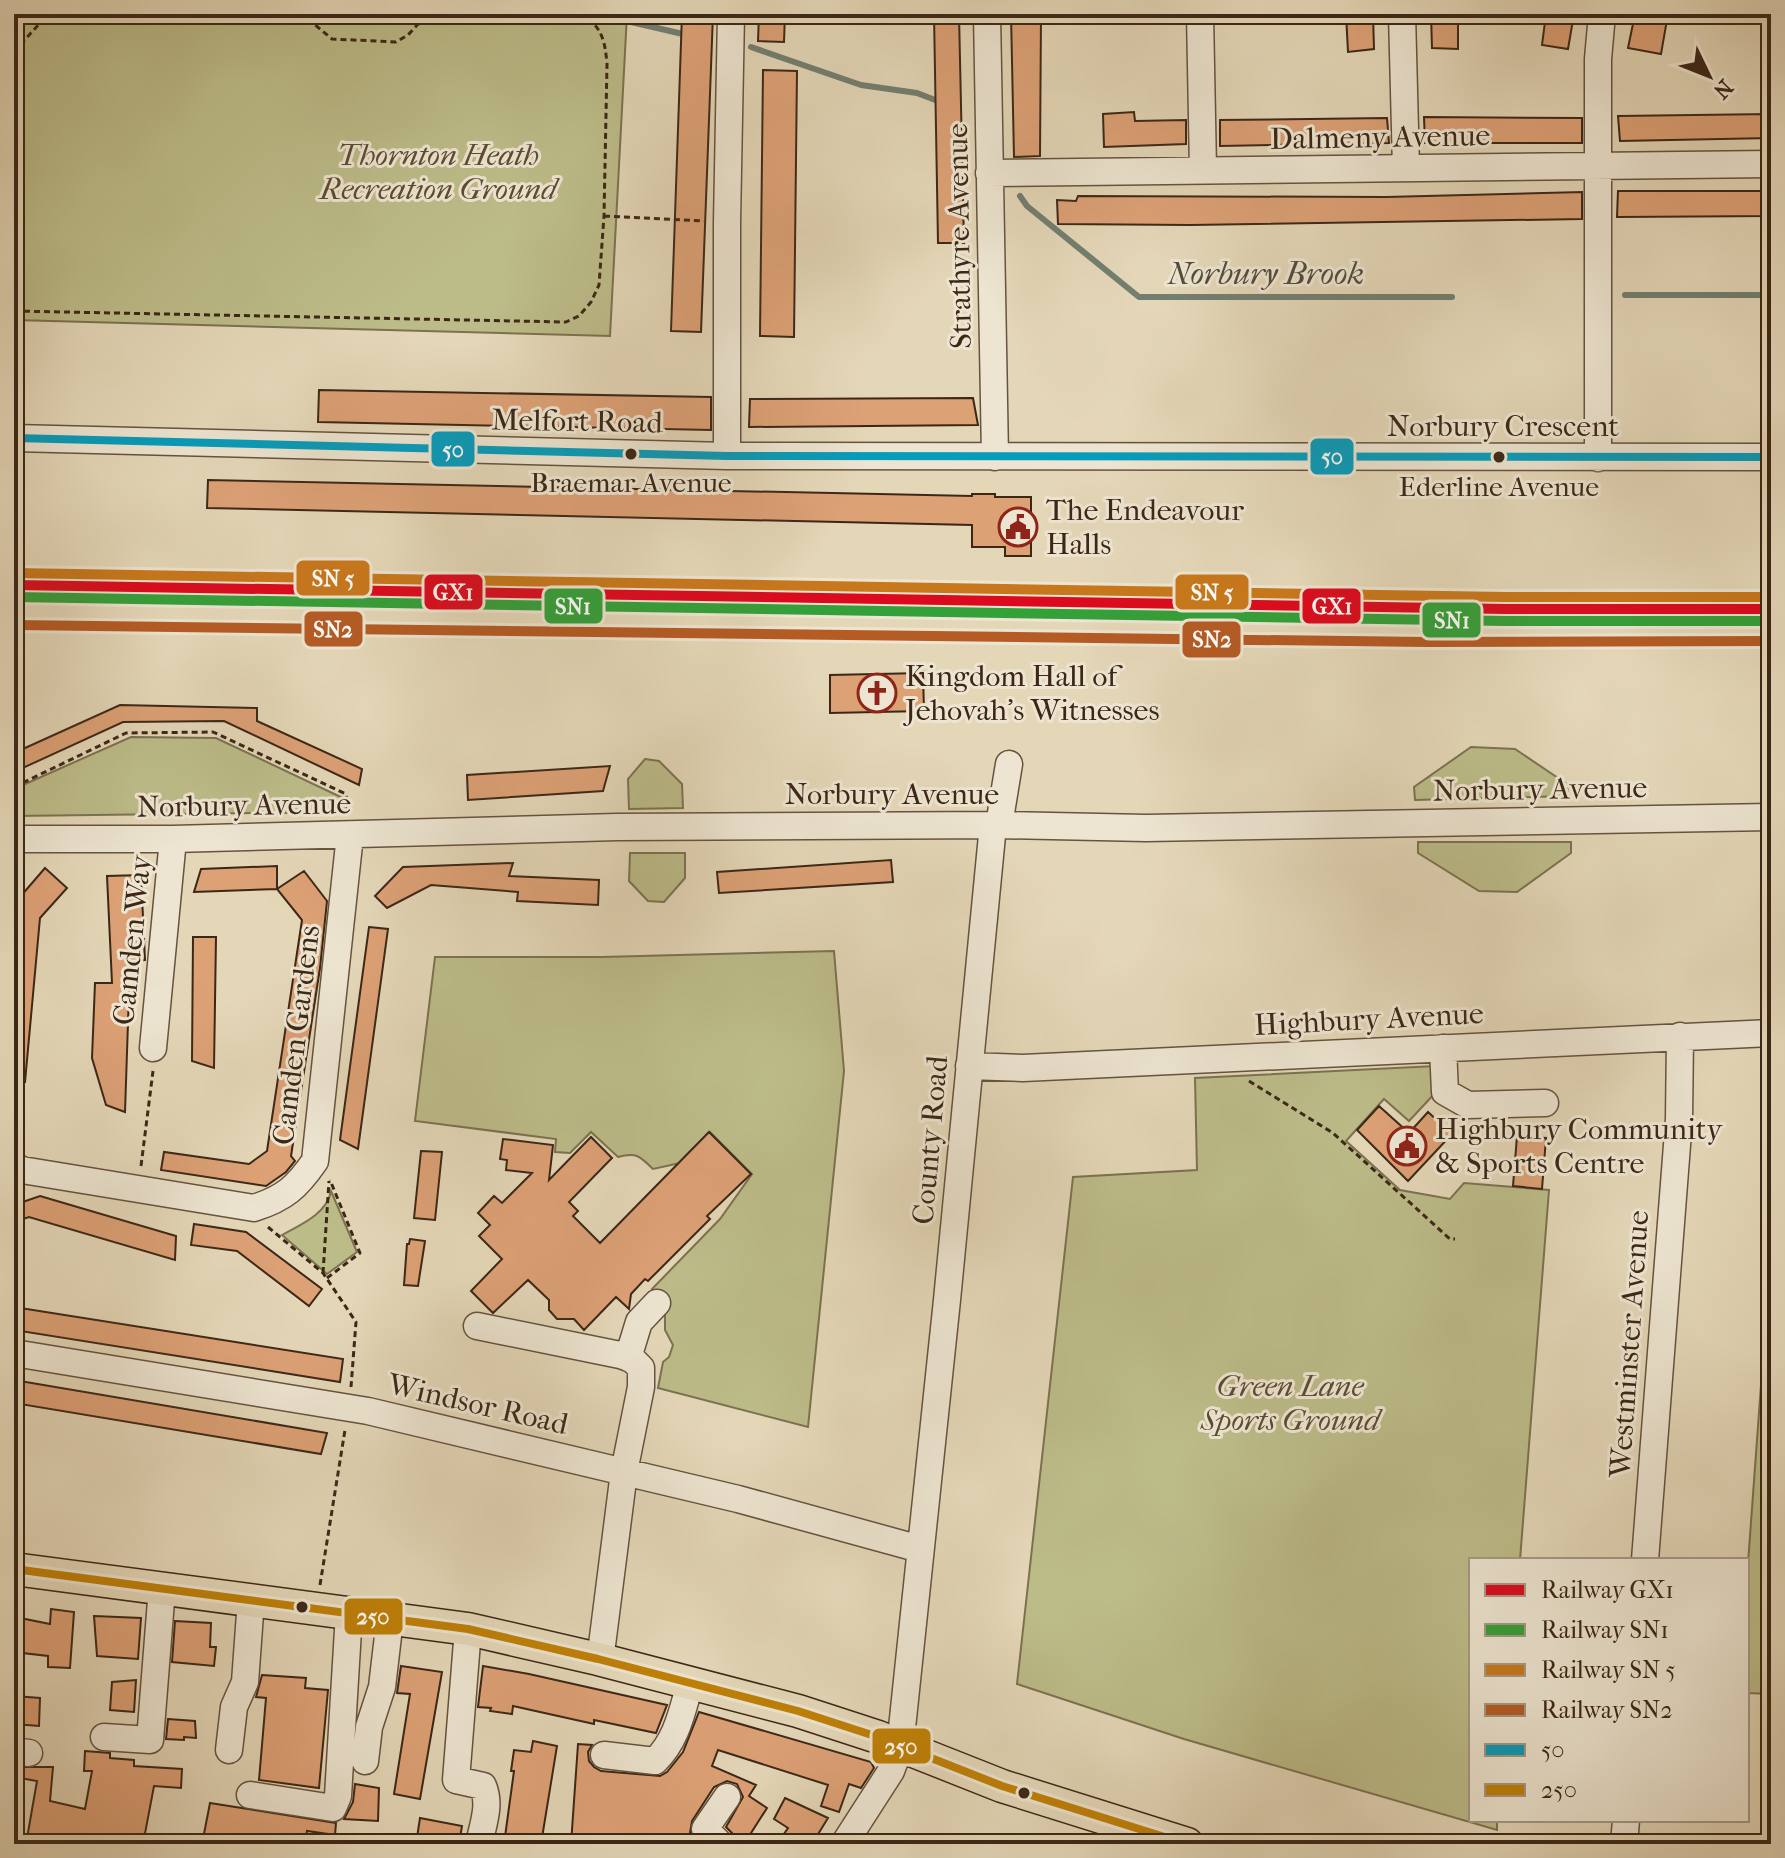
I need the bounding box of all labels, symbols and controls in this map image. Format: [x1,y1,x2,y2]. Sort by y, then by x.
north arrow [1669,36,1749,116]
text: N [1707,74,1738,104]
street label: Dalmeny Avenue [1270,118,1491,157]
street label: Strathyre Avenue [940,123,979,349]
park label: Thornton Heath Recreation Ground [318,138,560,207]
water label: Norbury Brook [1167,255,1364,292]
street label: Melfort Road [491,403,664,441]
street label: Norbury Crescent [1387,409,1619,444]
line badge: 50 [430,430,476,468]
text: 50 [442,437,464,463]
line badge: 50 [1309,437,1355,476]
text: 50 [1321,444,1343,470]
marker: Braemar Avenue [623,446,639,462]
marker: Ederline Avenue [1491,449,1507,465]
place label: Braemar Avenue [530,466,732,499]
place label: Ederline Avenue [1399,470,1599,503]
place label: The Endeavour Halls [1046,493,1244,562]
public building icon: The Endeavour Halls [997,506,1039,548]
line badge: SN 5 [295,559,371,597]
text: SN 5 [312,566,355,592]
line badge: GX1 [423,573,484,611]
line badge: SN 5 [1174,573,1250,611]
text: GX1 [433,580,473,606]
text: SN 5 [1191,580,1234,606]
line badge: SN1 [543,587,604,625]
line badge: GX1 [1301,587,1362,625]
text: SN1 [555,594,591,620]
text: GX1 [1312,594,1352,620]
line badge: SN1 [1421,601,1482,639]
text: SN1 [1434,608,1470,634]
line badge: SN2 [303,610,364,648]
text: SN2 [313,617,353,643]
line badge: SN2 [1181,620,1242,659]
text: SN2 [1192,627,1232,653]
place label: Kingdom Hall of Jehovah's Witnesses [903,659,1160,728]
church icon: Kingdom Hall of Jehovah's Witnesses [856,672,898,714]
street label: Norbury Avenue [1433,770,1648,809]
street label: Norbury Avenue [785,777,999,812]
street label: Norbury Avenue [137,786,352,825]
street label: Camden Way [106,852,159,1027]
street label: Camden Gardens [266,923,327,1147]
street label: Highbury Avenue [1253,996,1485,1043]
street label: County Road [906,1054,955,1226]
place label: Highbury Community & Sports Centre [1435,1112,1723,1181]
public building icon: Highbury Community & Sports Centre [1386,1125,1428,1167]
street label: Westminster Avenue [1603,1209,1656,1480]
street label: Windsor Road [383,1367,572,1442]
park label: Green Lane Sports Ground [1200,1369,1383,1438]
legend [1469,1558,1749,1822]
text: Railway GX1 [1541,1576,1674,1604]
line badge: 250 [343,1597,404,1636]
unlabelled marker [294,1599,310,1615]
text: 250 [357,1604,389,1630]
text: Railway SN1 [1541,1616,1669,1644]
text: Railway SN 5 [1541,1656,1676,1684]
text: Railway SN2 [1541,1696,1673,1724]
line badge: 250 [871,1727,932,1765]
text: 250 [885,1734,917,1760]
text: 50 [1541,1736,1565,1764]
text: 250 [1541,1776,1577,1804]
unlabelled marker [1016,1785,1032,1801]

